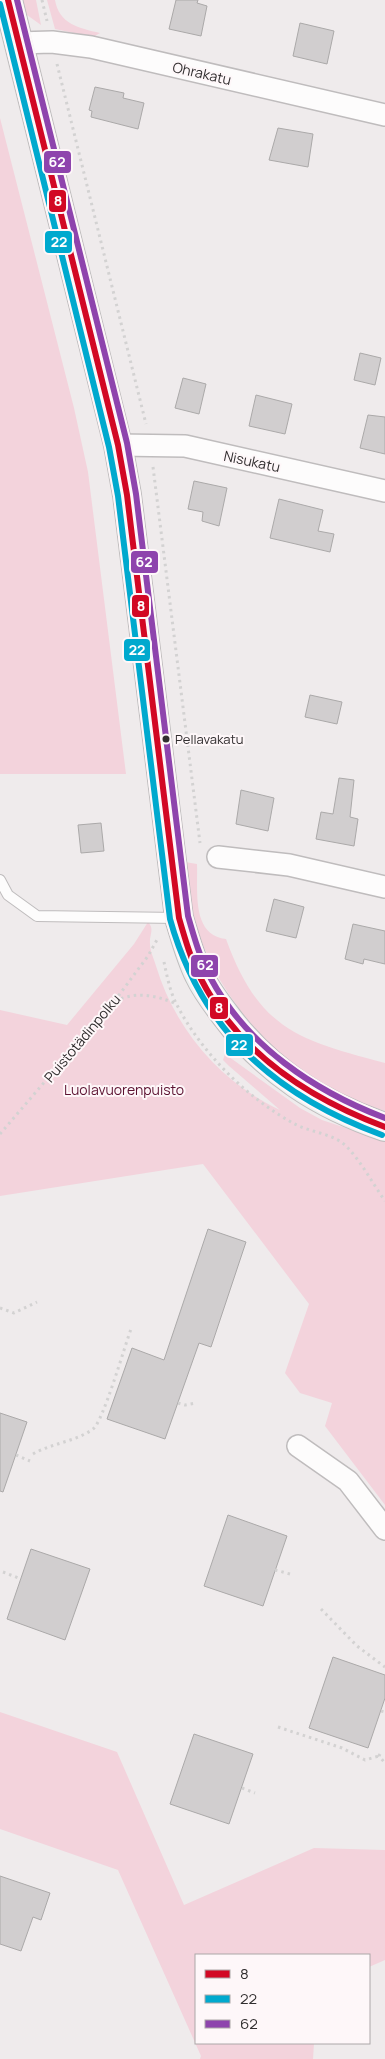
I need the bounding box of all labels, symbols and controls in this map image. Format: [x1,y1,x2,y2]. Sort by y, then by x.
street label: Ohrakatu [171,57,233,89]
line badge: 62 [43,150,72,174]
text: 62 [48,152,66,171]
line badge: 8 [48,189,67,213]
text: 8 [54,191,62,210]
line badge: 22 [44,230,73,254]
text: 22 [51,232,67,251]
street label: Nisukatu [222,446,282,476]
line badge: 62 [130,550,159,574]
text: 62 [135,552,153,571]
line badge: 8 [131,594,150,618]
text: 8 [137,596,145,615]
line badge: 22 [123,638,151,662]
text: 22 [129,640,145,659]
place label: Pellavakatu [175,730,243,748]
marker: Pellavakatu [161,734,171,744]
line badge: 62 [190,954,219,978]
text: 62 [196,955,214,974]
street label: Puistotädinpolku [40,990,124,1086]
line badge: 8 [209,996,229,1020]
text: 8 [215,998,223,1017]
line badge: 22 [225,1033,254,1057]
text: 22 [231,1035,247,1054]
park label: Luolavuorenpuisto [64,1080,184,1099]
legend [195,1954,370,2044]
text: 8 [240,1963,249,1984]
text: 22 [240,1988,257,2009]
text: 62 [240,2013,258,2034]

